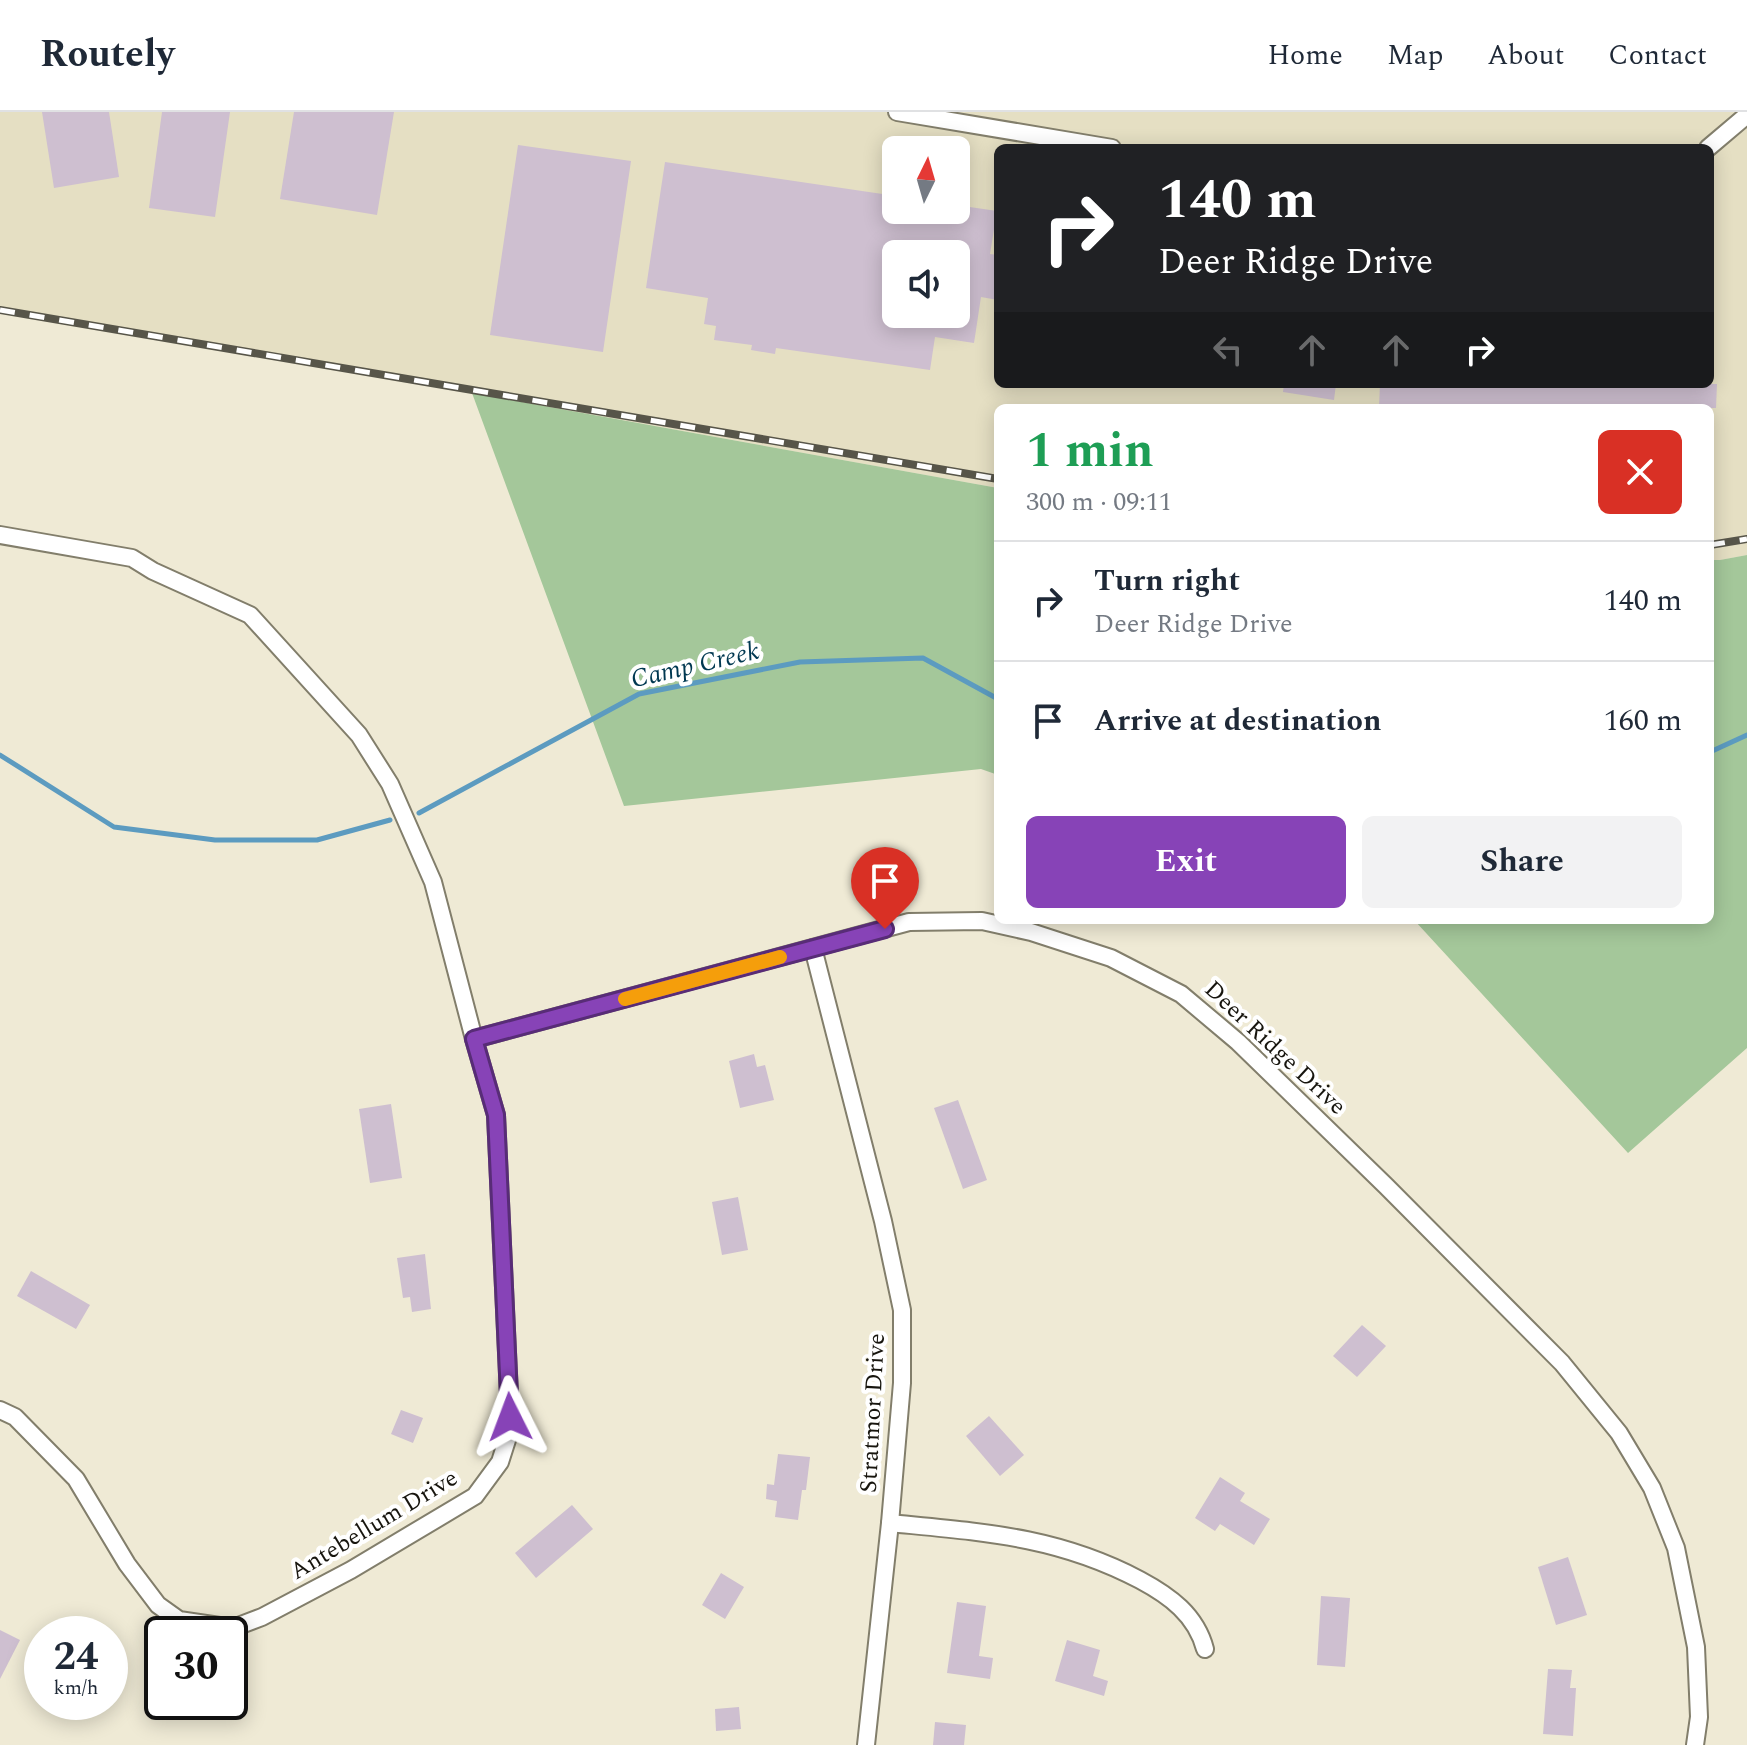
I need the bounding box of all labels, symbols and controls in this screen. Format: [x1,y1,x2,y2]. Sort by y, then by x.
text: Routely [40,26,174,84]
text: Home [1267,34,1343,77]
text: Map [1387,34,1443,77]
text: About [1487,34,1564,77]
text: Contact [1608,34,1707,77]
north arrow [882,136,970,224]
map controls [882,136,970,328]
text: 140 m [1158,158,1317,243]
icon: right [1026,176,1130,280]
text: Deer Ridge Drive [1158,235,1433,290]
button: sound [882,240,970,328]
icon: left [1206,328,1250,372]
icon: ahead [1290,328,1334,372]
icon: ahead [1374,328,1418,372]
icon: right [1458,328,1502,372]
text: 1 min [1026,415,1154,488]
button: close [1598,430,1682,514]
text: 300 m · 09:11 [1026,482,1172,522]
text: Turn right [1094,558,1240,604]
text: 140 m [1604,578,1682,624]
icon: right [1026,579,1070,623]
text: Deer Ridge Drive [1094,604,1293,644]
water label: Camp Creek [627,631,763,699]
text: Arrive at destination [1094,698,1381,744]
text: 160 m [1604,698,1682,744]
icon: arrive [1026,699,1070,743]
button: Exit [1026,816,1346,908]
button: Share [1362,816,1682,908]
pin [851,847,919,929]
icon: arrive [863,859,907,903]
street label: Deer Ridge Drive [1196,972,1354,1124]
street label: Stratmor Drive [851,1332,895,1494]
position arrow [468,1375,552,1459]
street label: Antebellum Drive [283,1461,465,1589]
speed limit sign: 30 [144,1616,248,1720]
text: 24 [54,1627,98,1688]
text: km/h [54,1673,99,1703]

